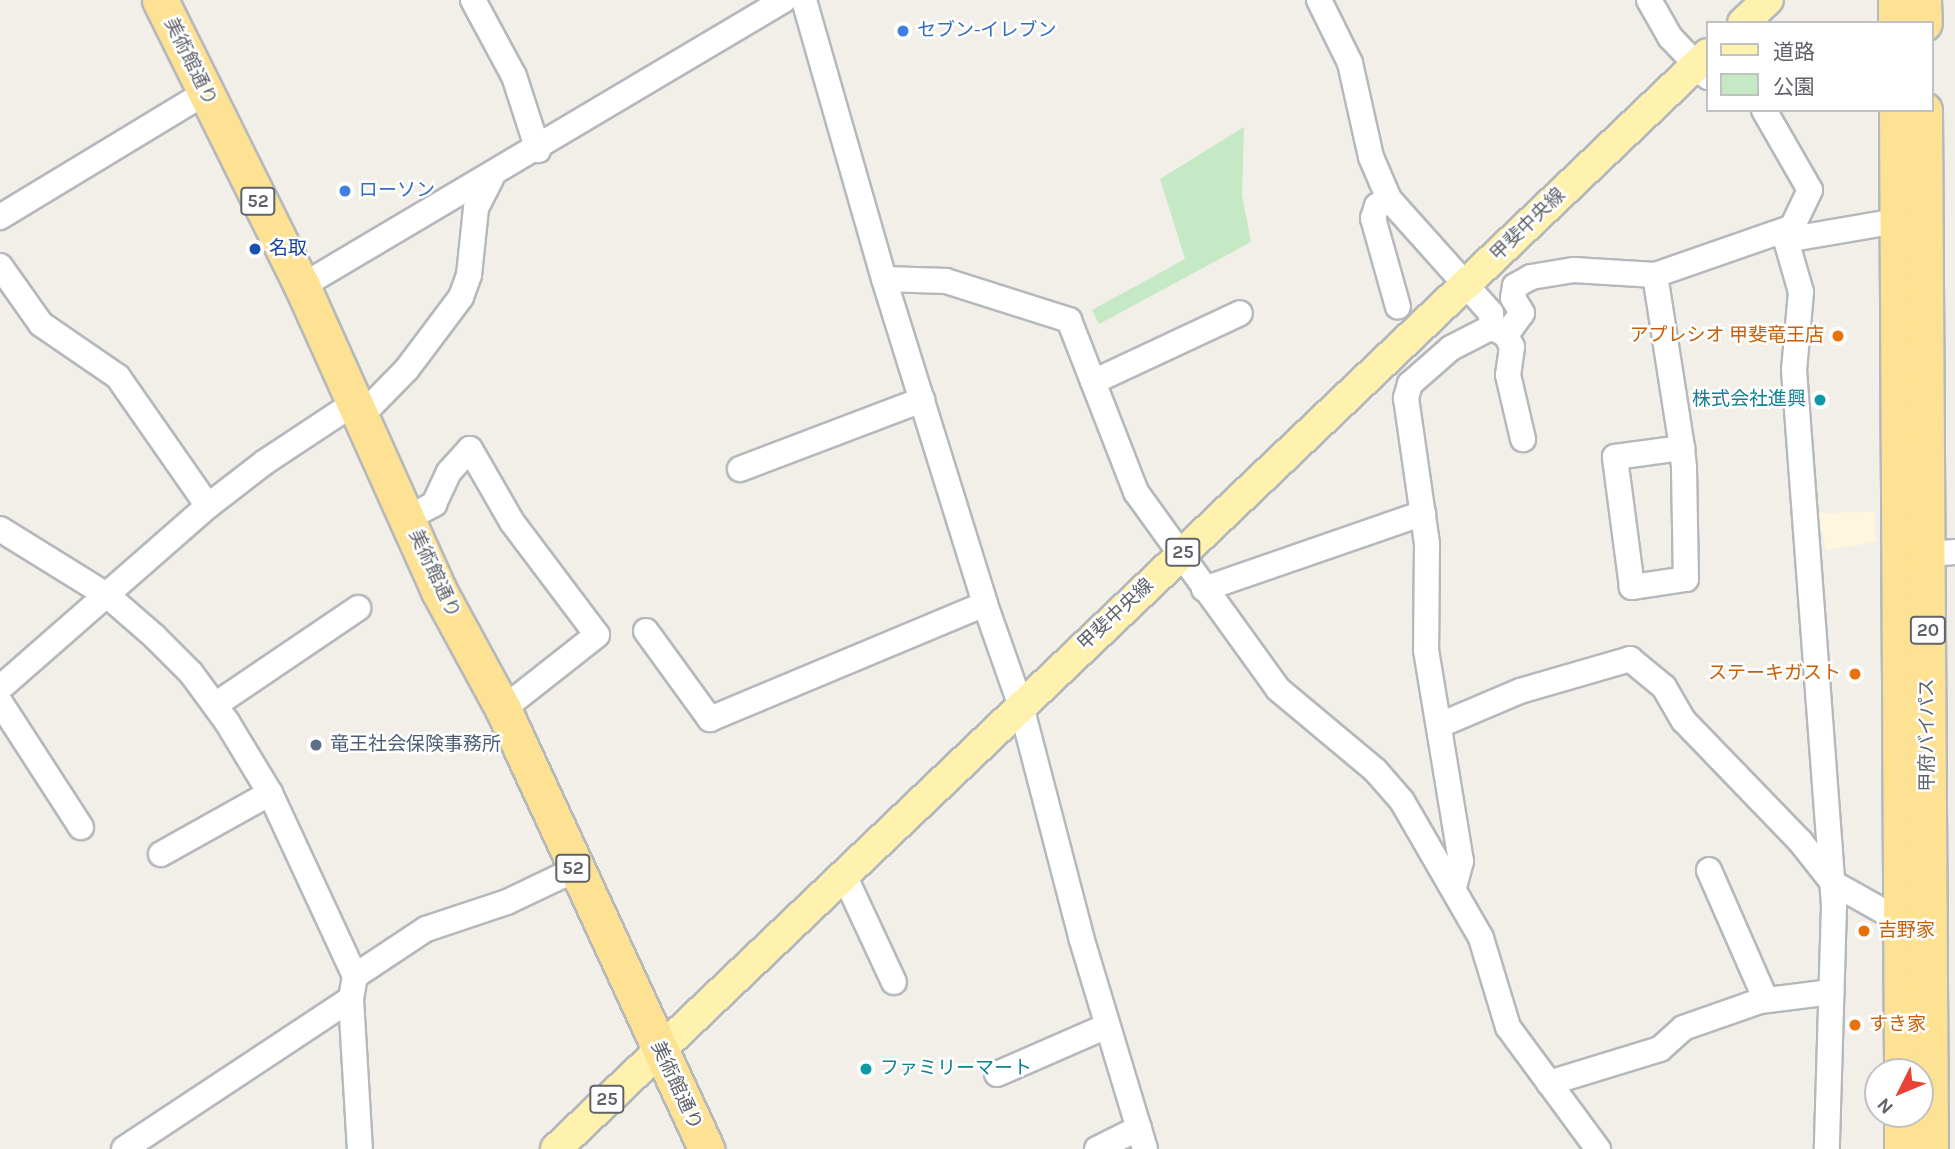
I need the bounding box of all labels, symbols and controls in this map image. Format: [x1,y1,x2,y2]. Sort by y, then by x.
street label: 美術館通り [159,14,221,110]
place label: セブン-イレブン [917,20,1057,42]
legend [1706,21,1934,112]
marker: セブン-イレブン [895,23,911,39]
text: 道路 [1773,40,1815,64]
text: 公園 [1773,75,1815,99]
place label: ローソン [359,180,435,202]
marker: ローソン [337,183,353,199]
street label: 甲斐中央線 [1486,184,1570,266]
road number: 52 [239,186,277,216]
place label: 名取 [269,238,307,260]
marker: 名取 [247,241,263,257]
place label: アプレシオ 甲斐竜王店 [1629,325,1824,347]
marker: アプレシオ 甲斐竜王店 [1830,328,1846,344]
place label: 株式会社進興 [1692,389,1806,411]
marker: 株式会社進興 [1812,392,1828,408]
street label: 美術館通り [404,526,464,622]
road number: 25 [1164,538,1202,566]
street label: 甲斐中央線 [1073,574,1159,656]
road number: 20 [1909,616,1947,644]
place label: ステーキガスト [1708,663,1841,685]
marker: ステーキガスト [1847,666,1863,682]
street label: 甲府バイパス [1917,678,1939,792]
place label: 竜王社会保険事務所 [330,734,501,756]
marker: 竜王社会保険事務所 [308,737,324,753]
road number: 52 [554,854,592,882]
place label: 吉野家 [1878,920,1935,942]
marker: 吉野家 [1856,923,1872,939]
place label: すき家 [1869,1014,1926,1036]
marker: すき家 [1847,1017,1863,1033]
street label: 美術館通り [646,1038,706,1134]
place label: ファミリーマート [880,1058,1032,1080]
north arrow [1864,1058,1934,1128]
marker: ファミリーマート [858,1061,874,1077]
road number: 25 [588,1084,626,1114]
text: N [1872,1093,1898,1118]

